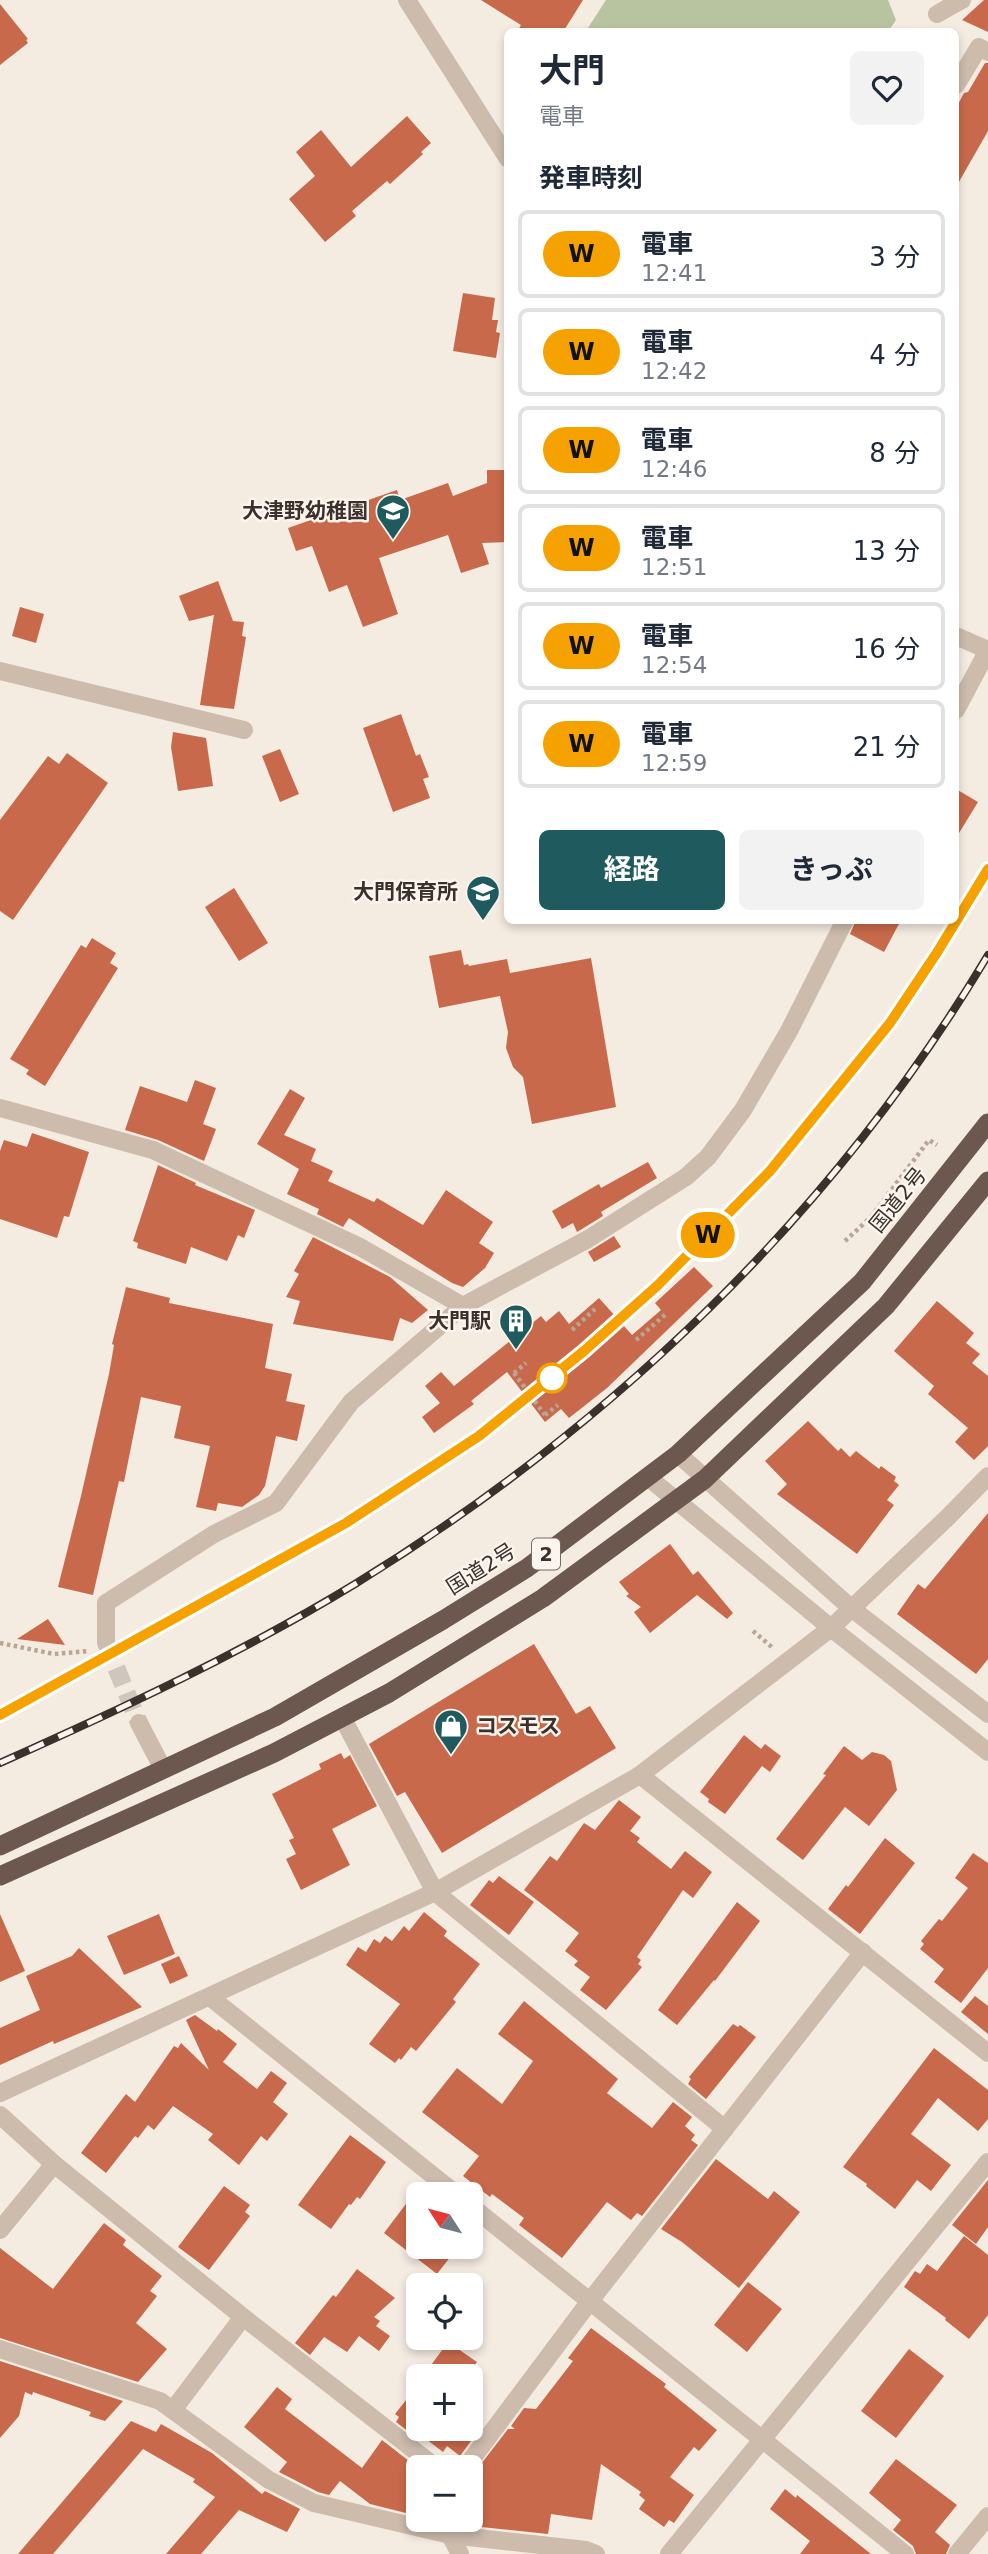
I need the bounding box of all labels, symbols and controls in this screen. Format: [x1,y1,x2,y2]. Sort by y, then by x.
text: 大門 [539,51,605,90]
button: heart [850,51,924,125]
text: 電車 [539,103,585,129]
text: 発車時刻 [539,163,643,193]
text: 電車 [641,229,693,259]
text: W [568,240,595,268]
text: 3 分 [869,242,920,272]
text: 12:41 [641,260,707,286]
text: 電車 [641,327,693,357]
text: W [568,338,595,366]
text: 4 分 [869,340,920,370]
text: 12:42 [641,358,707,384]
text: 電車 [641,425,693,455]
text: W [568,436,595,464]
text: 8 分 [869,438,920,468]
text: 12:46 [641,456,707,482]
school or university icon: 大津野幼稚園 [374,492,412,541]
place label: 大津野幼稚園 [242,499,368,523]
text: 電車 [641,523,693,553]
text: W [568,534,595,562]
text: 13 分 [853,536,920,566]
text: 12:51 [641,554,707,580]
text: 電車 [641,621,693,651]
text: W [568,632,595,660]
text: 16 分 [853,634,920,664]
text: 12:54 [641,652,707,678]
text: 電車 [641,719,693,749]
text: W [568,730,595,758]
text: 21 分 [853,732,920,762]
text: 12:59 [641,750,707,776]
button: 経路 [539,830,725,910]
button: きっぷ [739,830,924,910]
school or university icon: 大門保育所 [464,873,502,922]
place label: 大門保育所 [353,880,458,904]
street label: 国道2号 [865,1163,931,1237]
line badge: W [685,1212,731,1258]
text: W [695,1221,721,1249]
building icon: 大門駅 [497,1302,535,1351]
place label: 大門駅 [428,1309,491,1333]
unlabelled marker [537,1363,567,1393]
road number: 2 [532,1538,560,1570]
street label: 国道2号 [442,1539,520,1599]
shop icon: コスモス [432,1707,470,1756]
place label: コスモス [476,1714,560,1738]
north arrow [406,2182,483,2259]
map controls [406,2182,483,2532]
button: locate [406,2273,483,2350]
button: + [406,2364,483,2441]
button: − [406,2455,483,2532]

